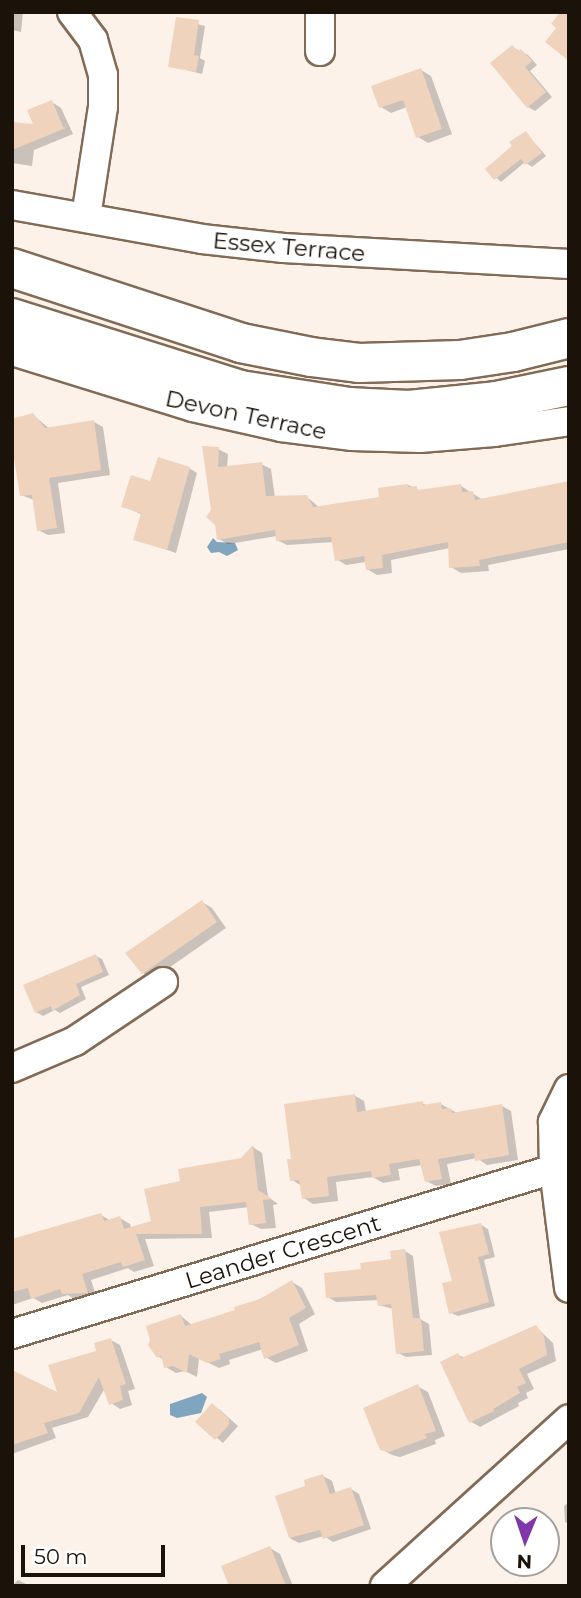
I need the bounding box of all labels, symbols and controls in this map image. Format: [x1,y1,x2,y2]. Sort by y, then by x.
street label: Essex Terrace [212,227,366,267]
street label: Devon Terrace [163,384,329,446]
street label: Leander Crescent [182,1209,384,1295]
north arrow [490,1507,560,1577]
scale bar [24,1532,168,1576]
text: 50 m [34,1544,88,1569]
text: N [516,1550,532,1573]

